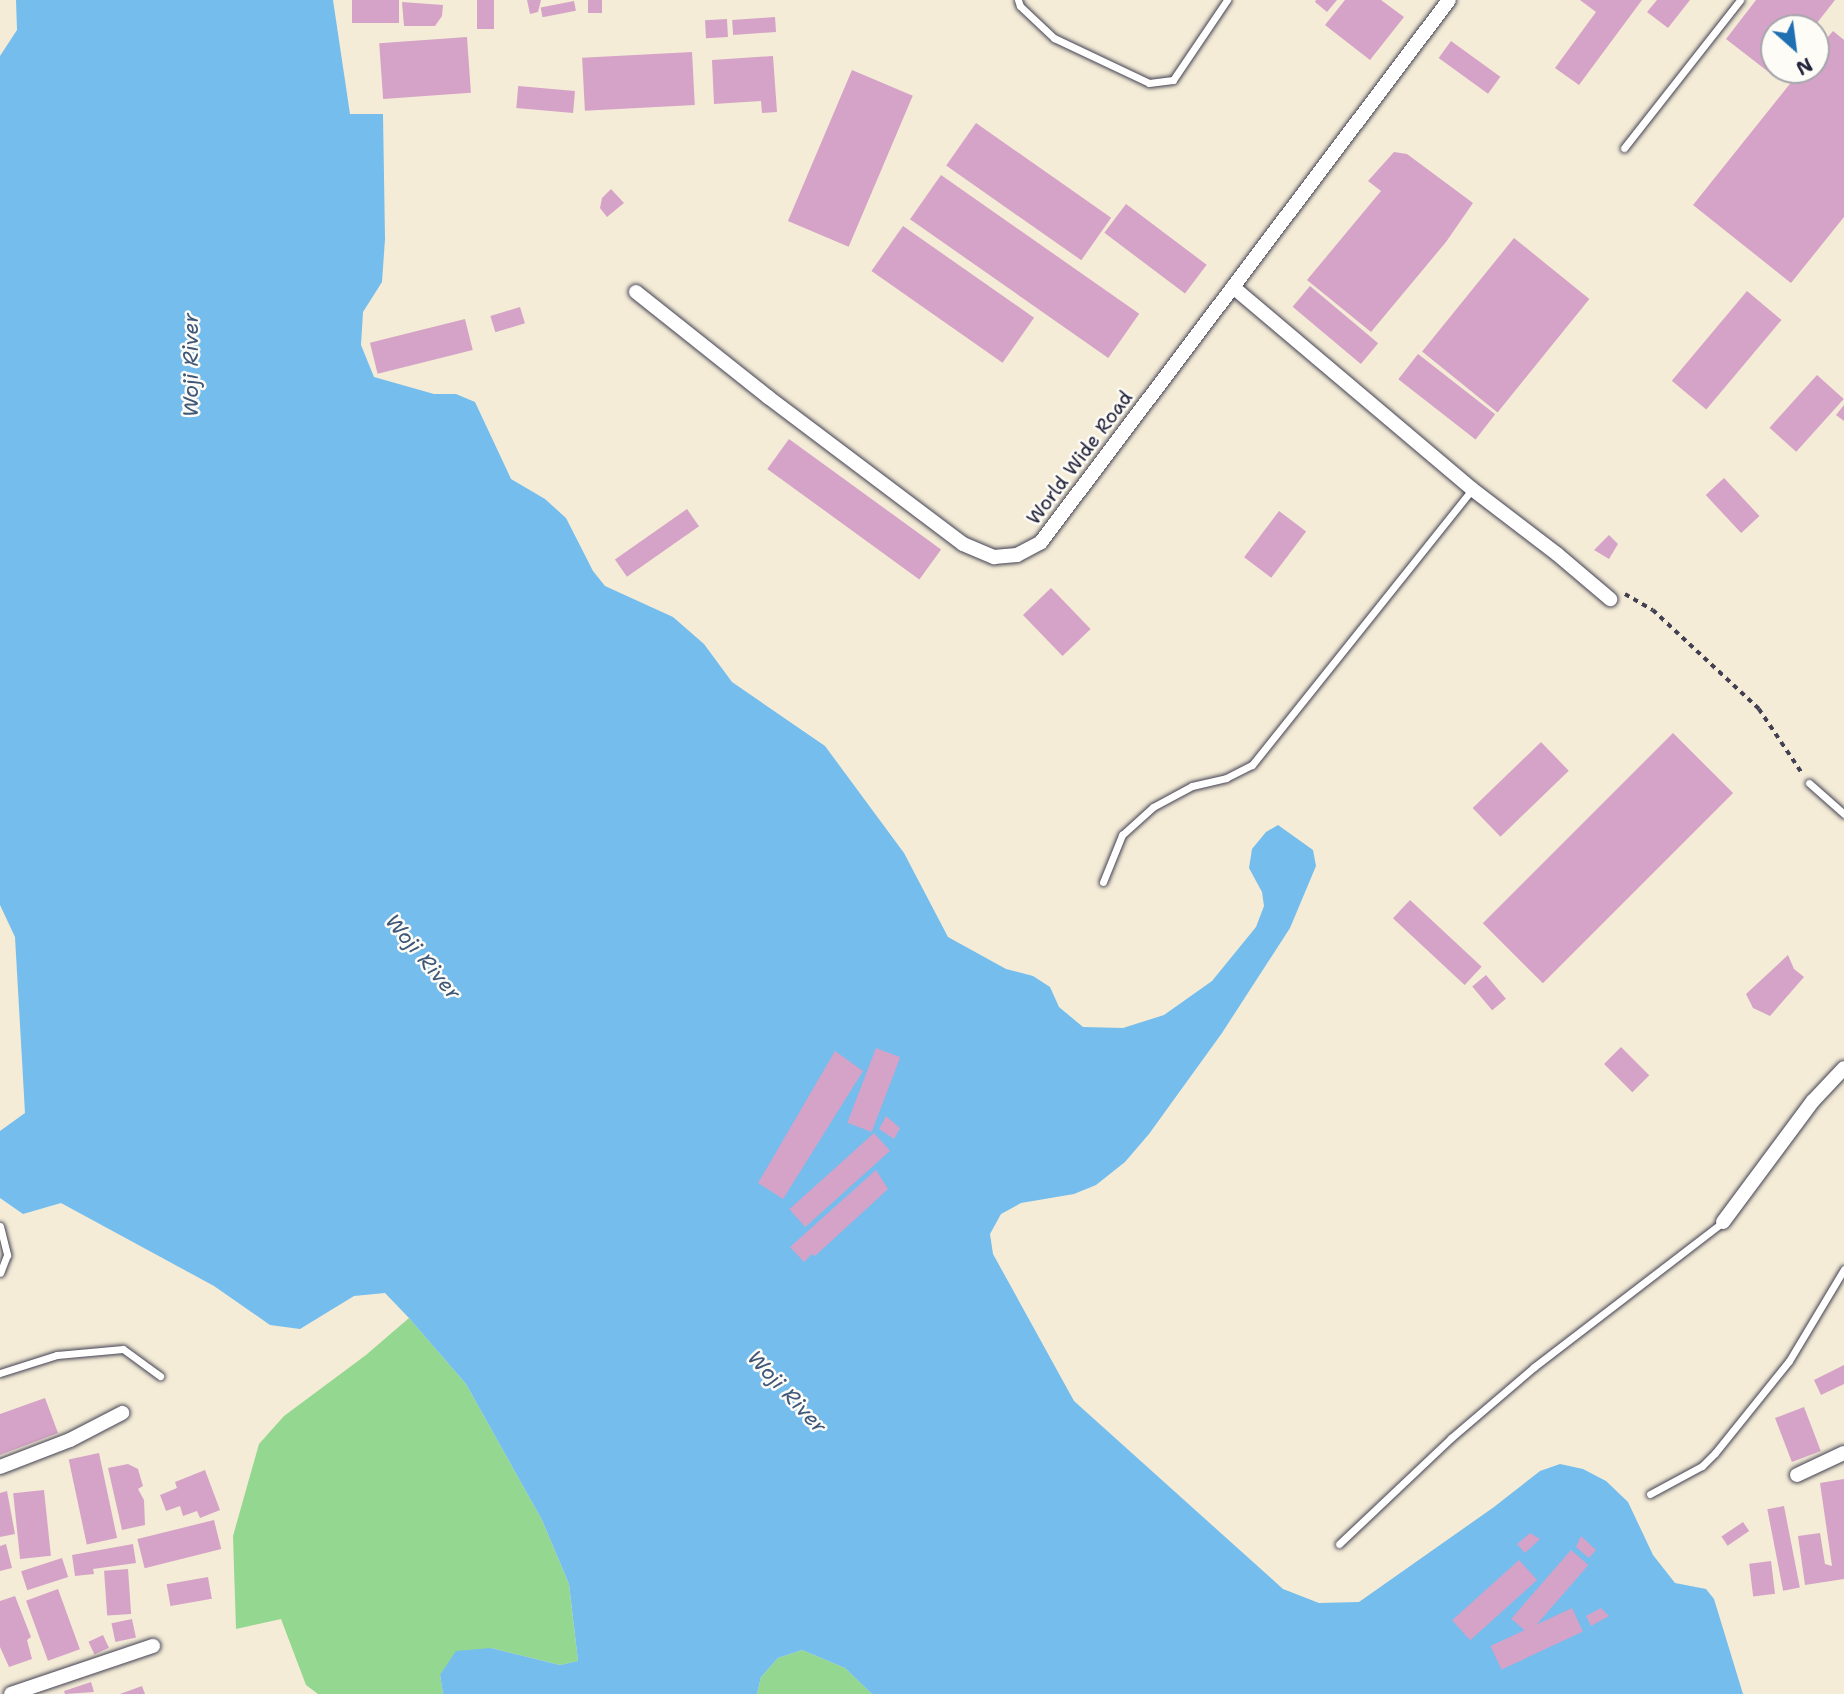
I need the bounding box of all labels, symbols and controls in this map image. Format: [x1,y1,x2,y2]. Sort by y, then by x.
north arrow [1760,14,1830,84]
text: N [1792,52,1817,81]
water label: Woji River [178,313,204,417]
street label: World Wide Road [1022,387,1138,529]
water label: Woji River [380,909,466,1005]
water label: Woji River [742,1345,832,1439]

